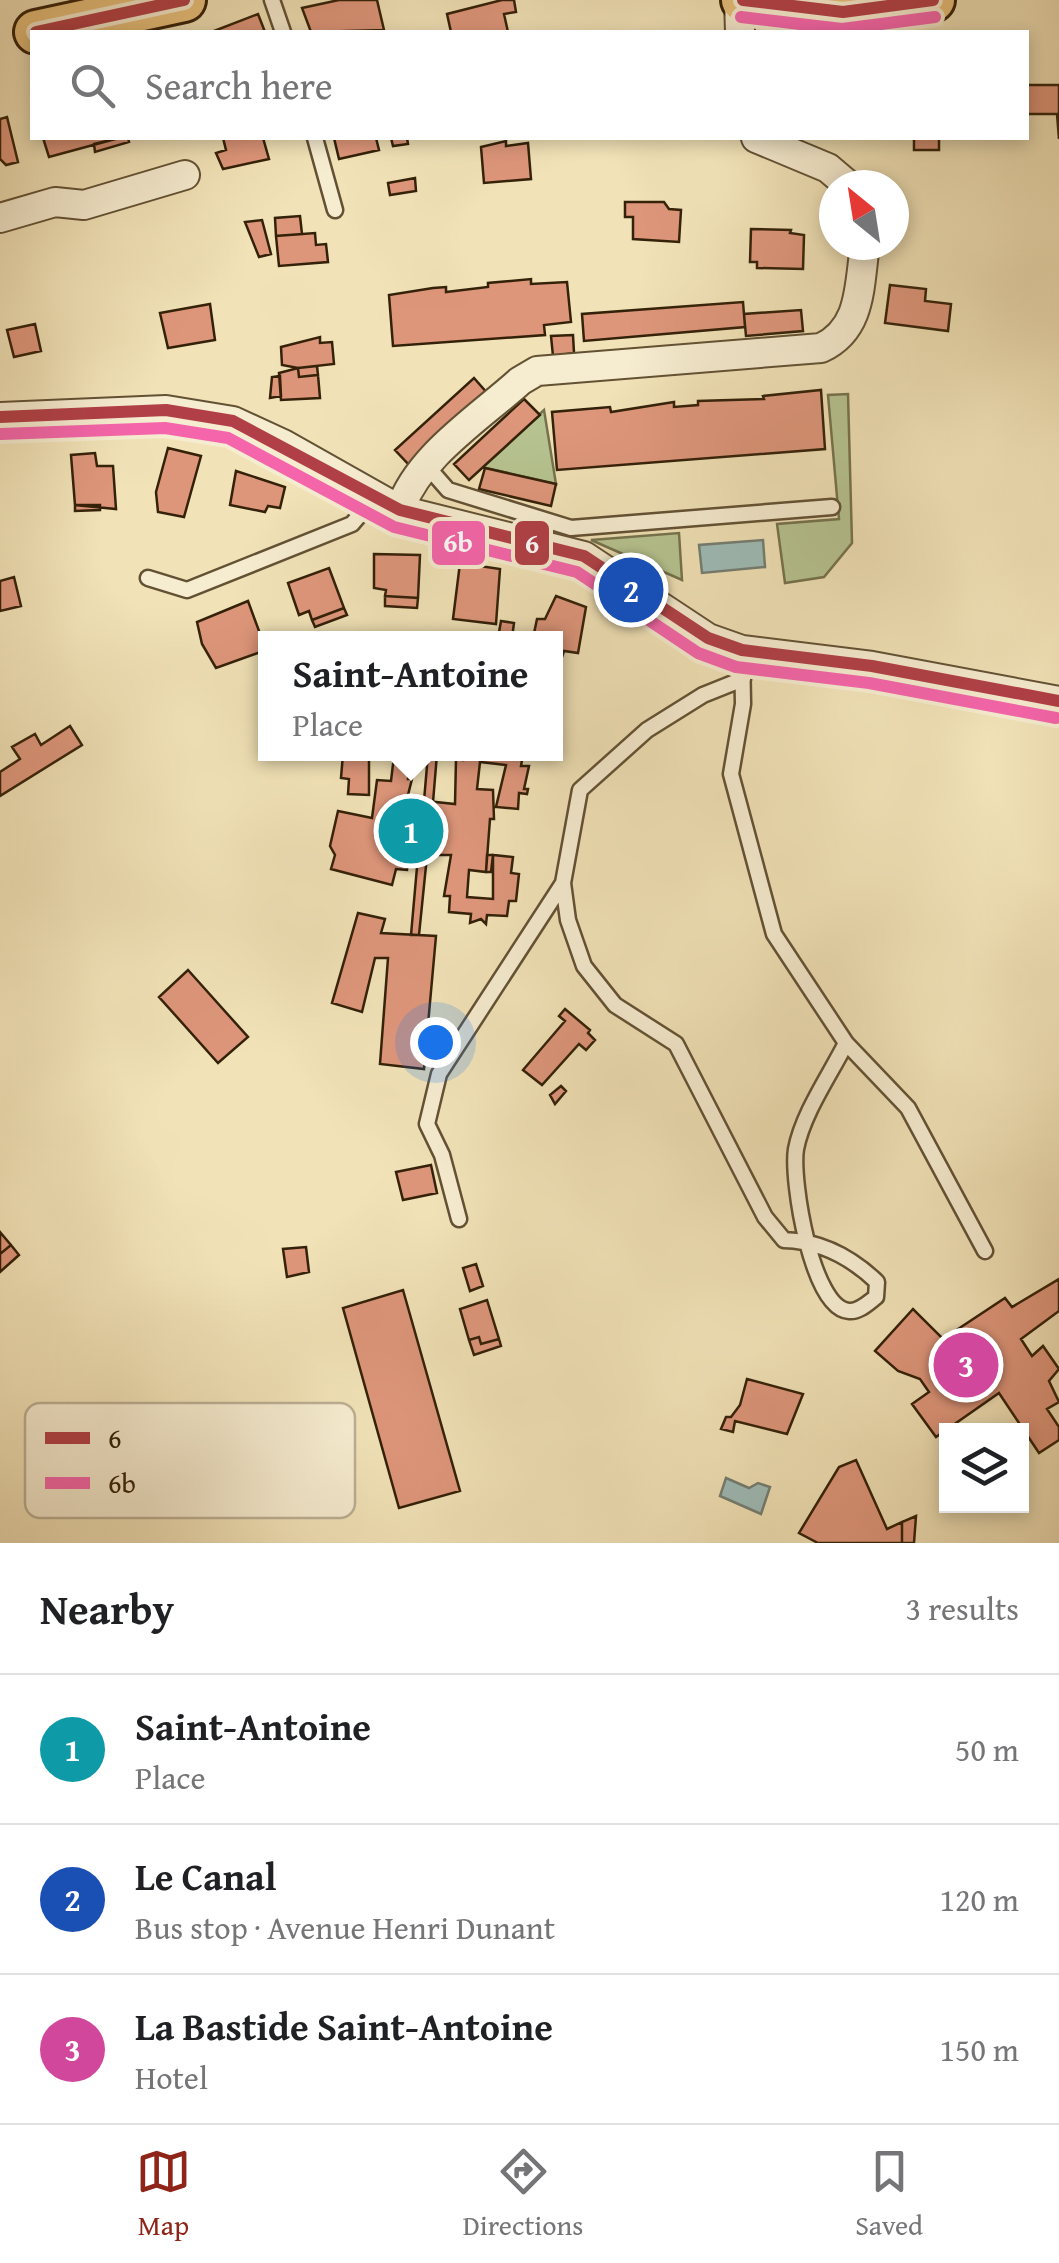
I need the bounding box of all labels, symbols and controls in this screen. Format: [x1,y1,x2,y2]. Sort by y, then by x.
search box [30,30,1029,140]
text: Search here [145,57,333,113]
icon: search [65,58,120,113]
north arrow [819,170,909,260]
line badge: 6b [430,519,487,567]
line badge: 6 [513,519,551,567]
text: 6b [443,521,473,562]
text: 6 [525,522,539,563]
pin: 2 [598,552,664,628]
popup [258,631,563,761]
text: Saint-Antoine [292,645,529,701]
text: Place [292,701,363,748]
pin: 1 [378,794,444,868]
your location [410,1017,461,1068]
pin: 3 [934,1328,998,1402]
legend [25,1403,355,1518]
text: 6 [108,1417,121,1458]
map controls [939,1423,1029,1513]
button: layers [939,1423,1029,1513]
text: 6b [108,1462,136,1503]
text: Nearby [40,1578,174,1639]
text: 3 results [906,1585,1019,1632]
text: Saint-Antoine [135,1698,371,1754]
text: 1 [64,1726,81,1773]
text: 50 m [955,1726,1019,1773]
text: Place [135,1754,206,1801]
text: Le Canal [135,1848,276,1904]
text: 2 [64,1876,81,1923]
text: 120 m [940,1876,1019,1923]
text: Bus stop · Avenue Henri Dunant [135,1904,555,1951]
text: La Bastide Saint-Antoine [135,1998,553,2054]
text: 3 [64,2026,81,2073]
text: 150 m [940,2026,1019,2073]
text: Hotel [135,2054,208,2101]
tab: Map [136,2144,191,2245]
tab: Directions [463,2144,583,2245]
tab: Saved [855,2144,923,2245]

